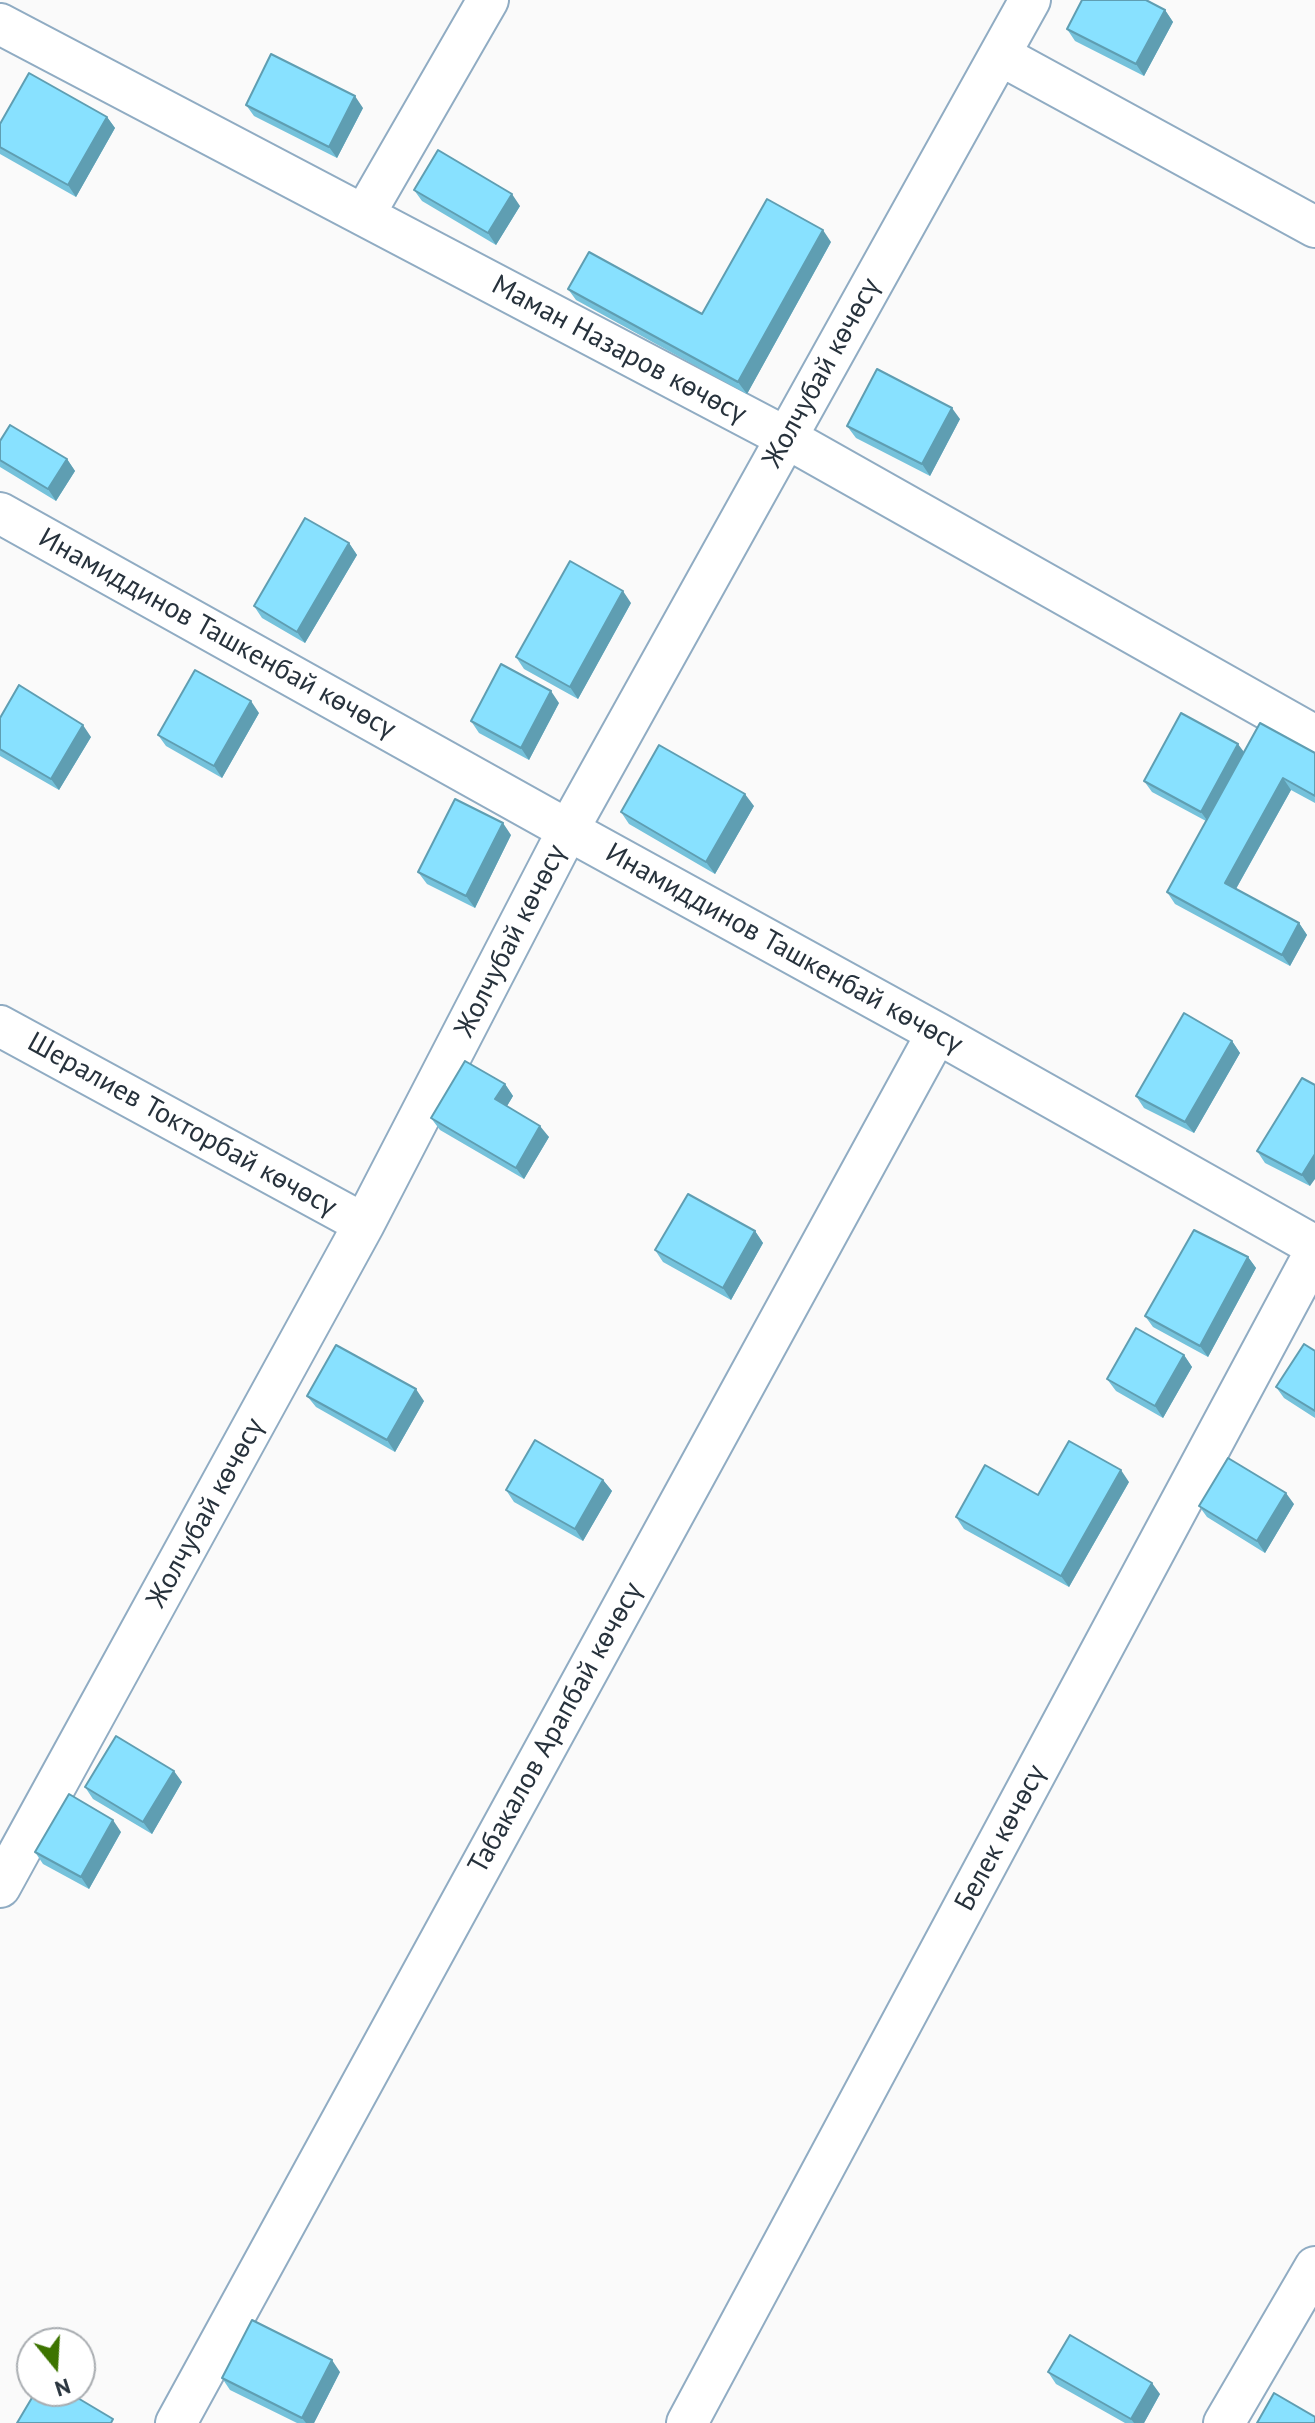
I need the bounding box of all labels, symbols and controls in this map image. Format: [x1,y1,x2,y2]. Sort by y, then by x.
street label: Маман Назаров көчөсү [486,269,752,431]
street label: Жолчубай көчөсү [756,272,888,474]
street label: Инамиддинов Ташкенбай көчөсү [33,522,401,746]
street label: Инамиддинов Ташкенбай көчөсү [600,837,968,1061]
street label: Жолчубай көчөсү [448,839,574,1043]
street label: Шералиев Токторбай көчөсү [22,1026,342,1224]
street label: Жолчубай көчөсү [140,1412,272,1614]
street label: Табакалов Арапбай көчөсү [462,1577,650,1879]
street label: Белек көчөсү [948,1759,1054,1917]
north arrow [16,2327,96,2407]
text: N [52,2372,74,2403]

